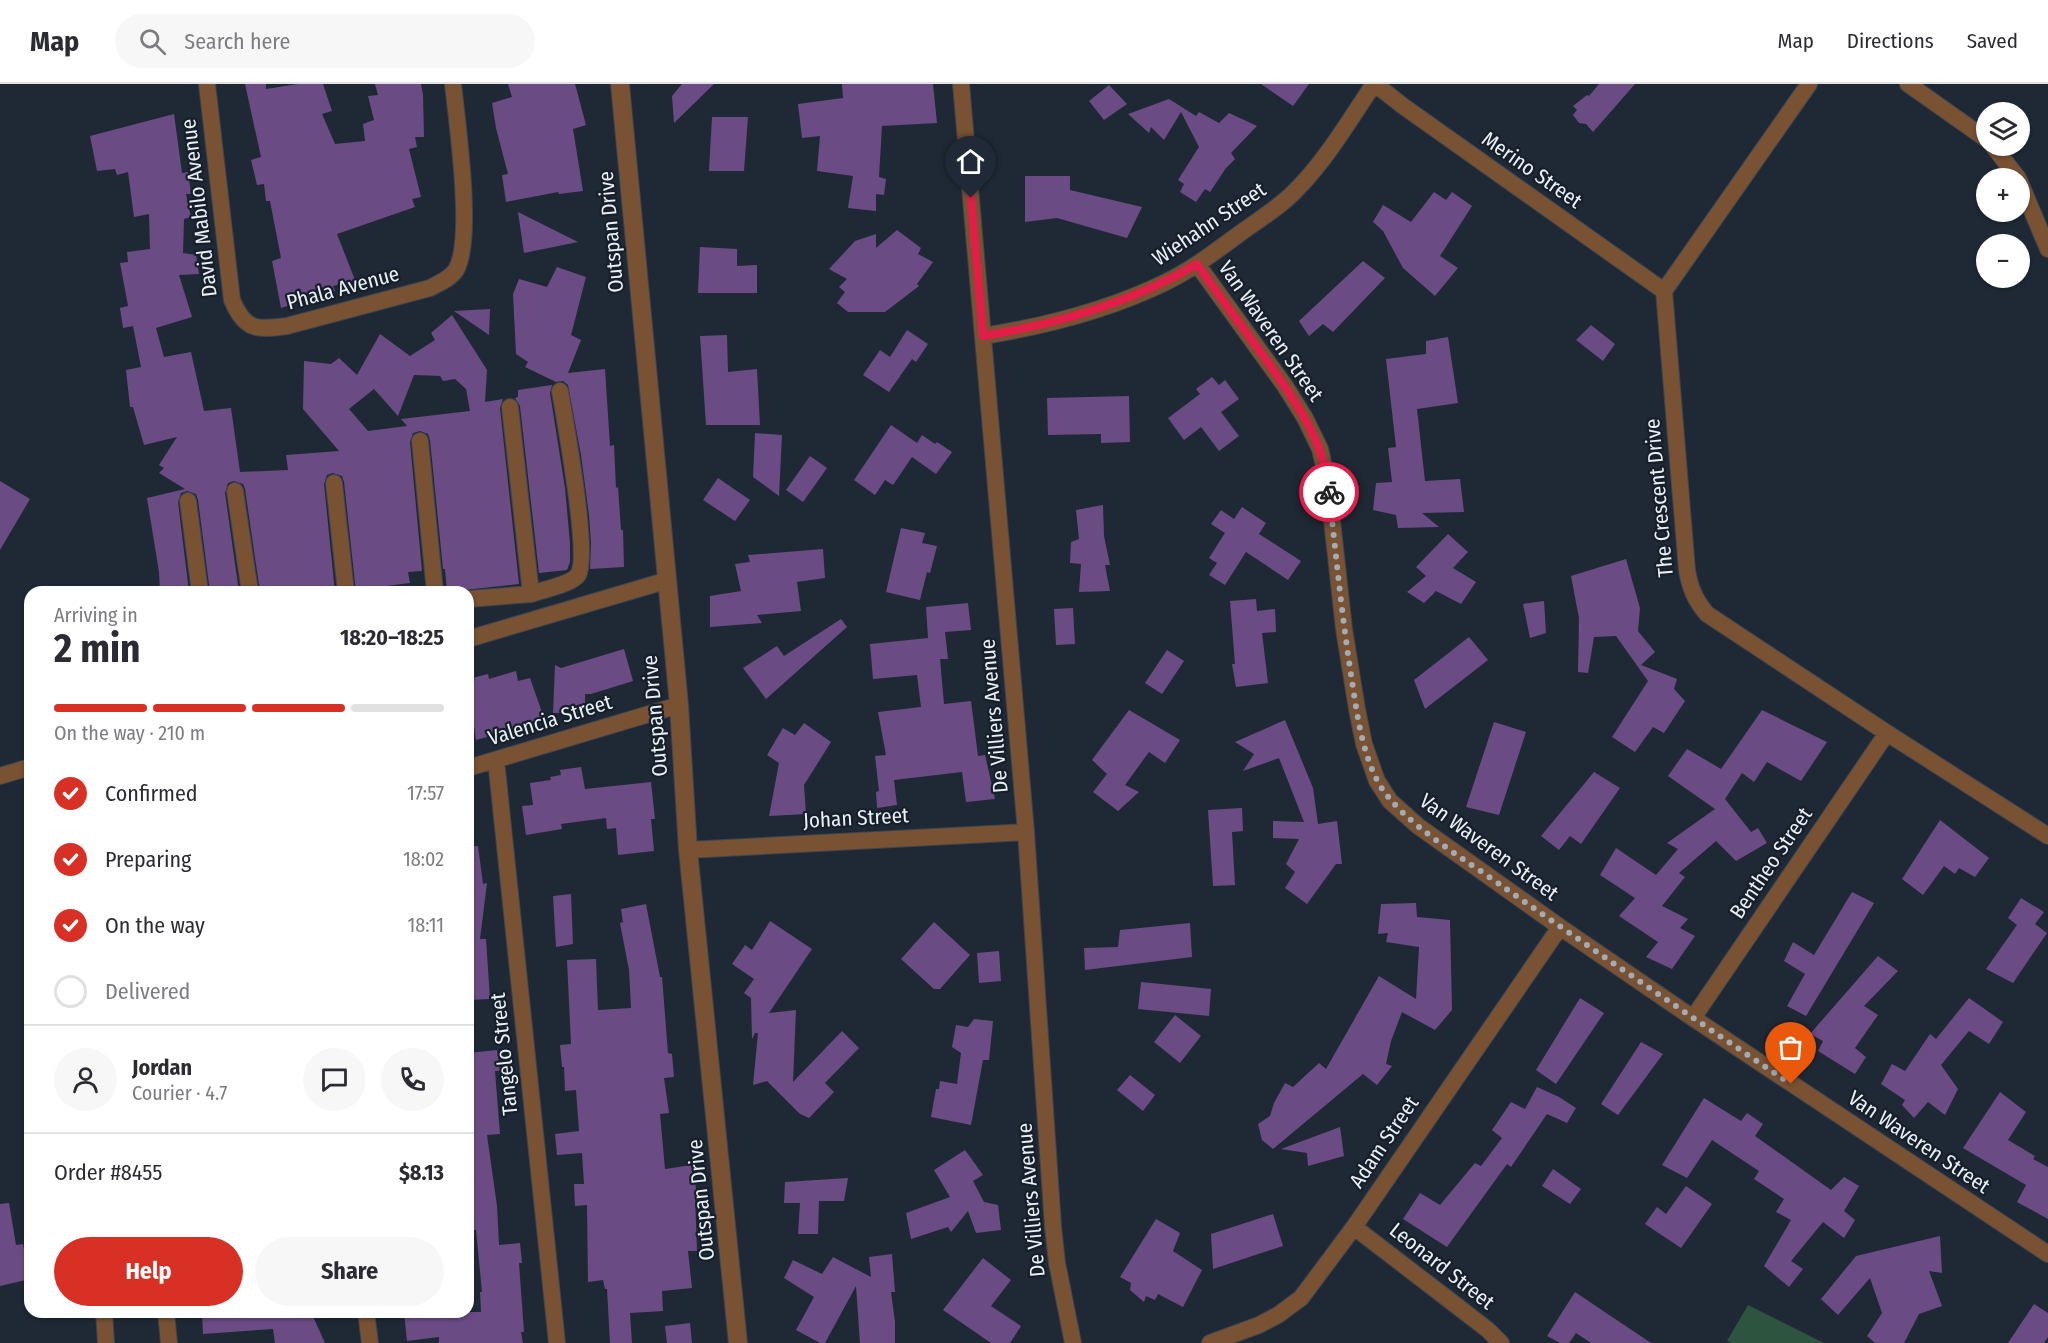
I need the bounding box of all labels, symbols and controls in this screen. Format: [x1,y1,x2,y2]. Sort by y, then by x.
search box [115,14,535,68]
text: Map [30,25,79,58]
icon: search [136,25,169,58]
text: Search here [184,28,290,55]
text: Map [1777,28,1814,54]
text: Directions [1847,28,1934,54]
text: Saved [1967,28,2018,54]
map controls [1976,102,2030,288]
button: layers [1976,102,2030,156]
street label: David Mabilo Avenue [175,118,223,298]
street label: Merino Street [1477,126,1587,214]
pin [945,136,996,198]
icon: home [954,145,987,178]
button: + [1976,168,2030,222]
street label: Outspan Drive [593,170,629,294]
street label: Wiehahn Street [1147,176,1271,272]
button: − [1976,234,2030,288]
street label: Van Waveren Street [1213,256,1329,406]
street label: Phala Avenue [284,260,402,316]
street label: The Crescent Drive [1639,418,1679,578]
courier [1299,462,1359,522]
icon: bike [1313,476,1346,509]
text: Arriving in [54,603,138,627]
text: 18:20–18:25 [340,624,444,651]
text: 2 min [54,626,140,672]
street label: De Villiers Avenue [974,638,1014,794]
street label: Outspan Drive [637,654,673,778]
street label: Valencia Street [485,689,615,751]
text: On the way · 210 m [54,721,205,745]
icon: check [54,777,87,810]
text: Confirmed [105,780,198,807]
text: 17:57 [407,781,444,805]
street label: Van Waveren Street [1414,788,1564,906]
street label: Johan Street [803,802,910,834]
street label: Bentheo Street [1724,802,1818,924]
icon: check [54,843,87,876]
text: Preparing [105,846,191,873]
text: 18:02 [403,847,444,871]
icon: check [54,909,87,942]
text: On the way [105,912,205,939]
text: 18:11 [407,913,444,937]
text: Delivered [105,978,190,1005]
street label: Tangelo Street [485,991,523,1117]
pin [1765,1022,1816,1084]
icon: bag [1774,1031,1807,1064]
button: person [54,1048,117,1111]
button: chat [303,1048,366,1111]
button: phone [381,1048,444,1111]
text: Jordan [132,1054,192,1081]
text: Courier · 4.7 [132,1081,227,1105]
street label: Van Waveren Street [1843,1085,1995,1199]
street label: Adam Street [1344,1091,1424,1193]
street label: De Villiers Avenue [1011,1122,1051,1278]
street label: Outspan Drive [682,1138,720,1262]
text: Order #8455 [54,1159,162,1186]
text: $8.13 [399,1159,444,1186]
street label: Leonard Street [1384,1217,1500,1315]
button: Help [54,1237,243,1306]
button: Share [255,1237,444,1306]

